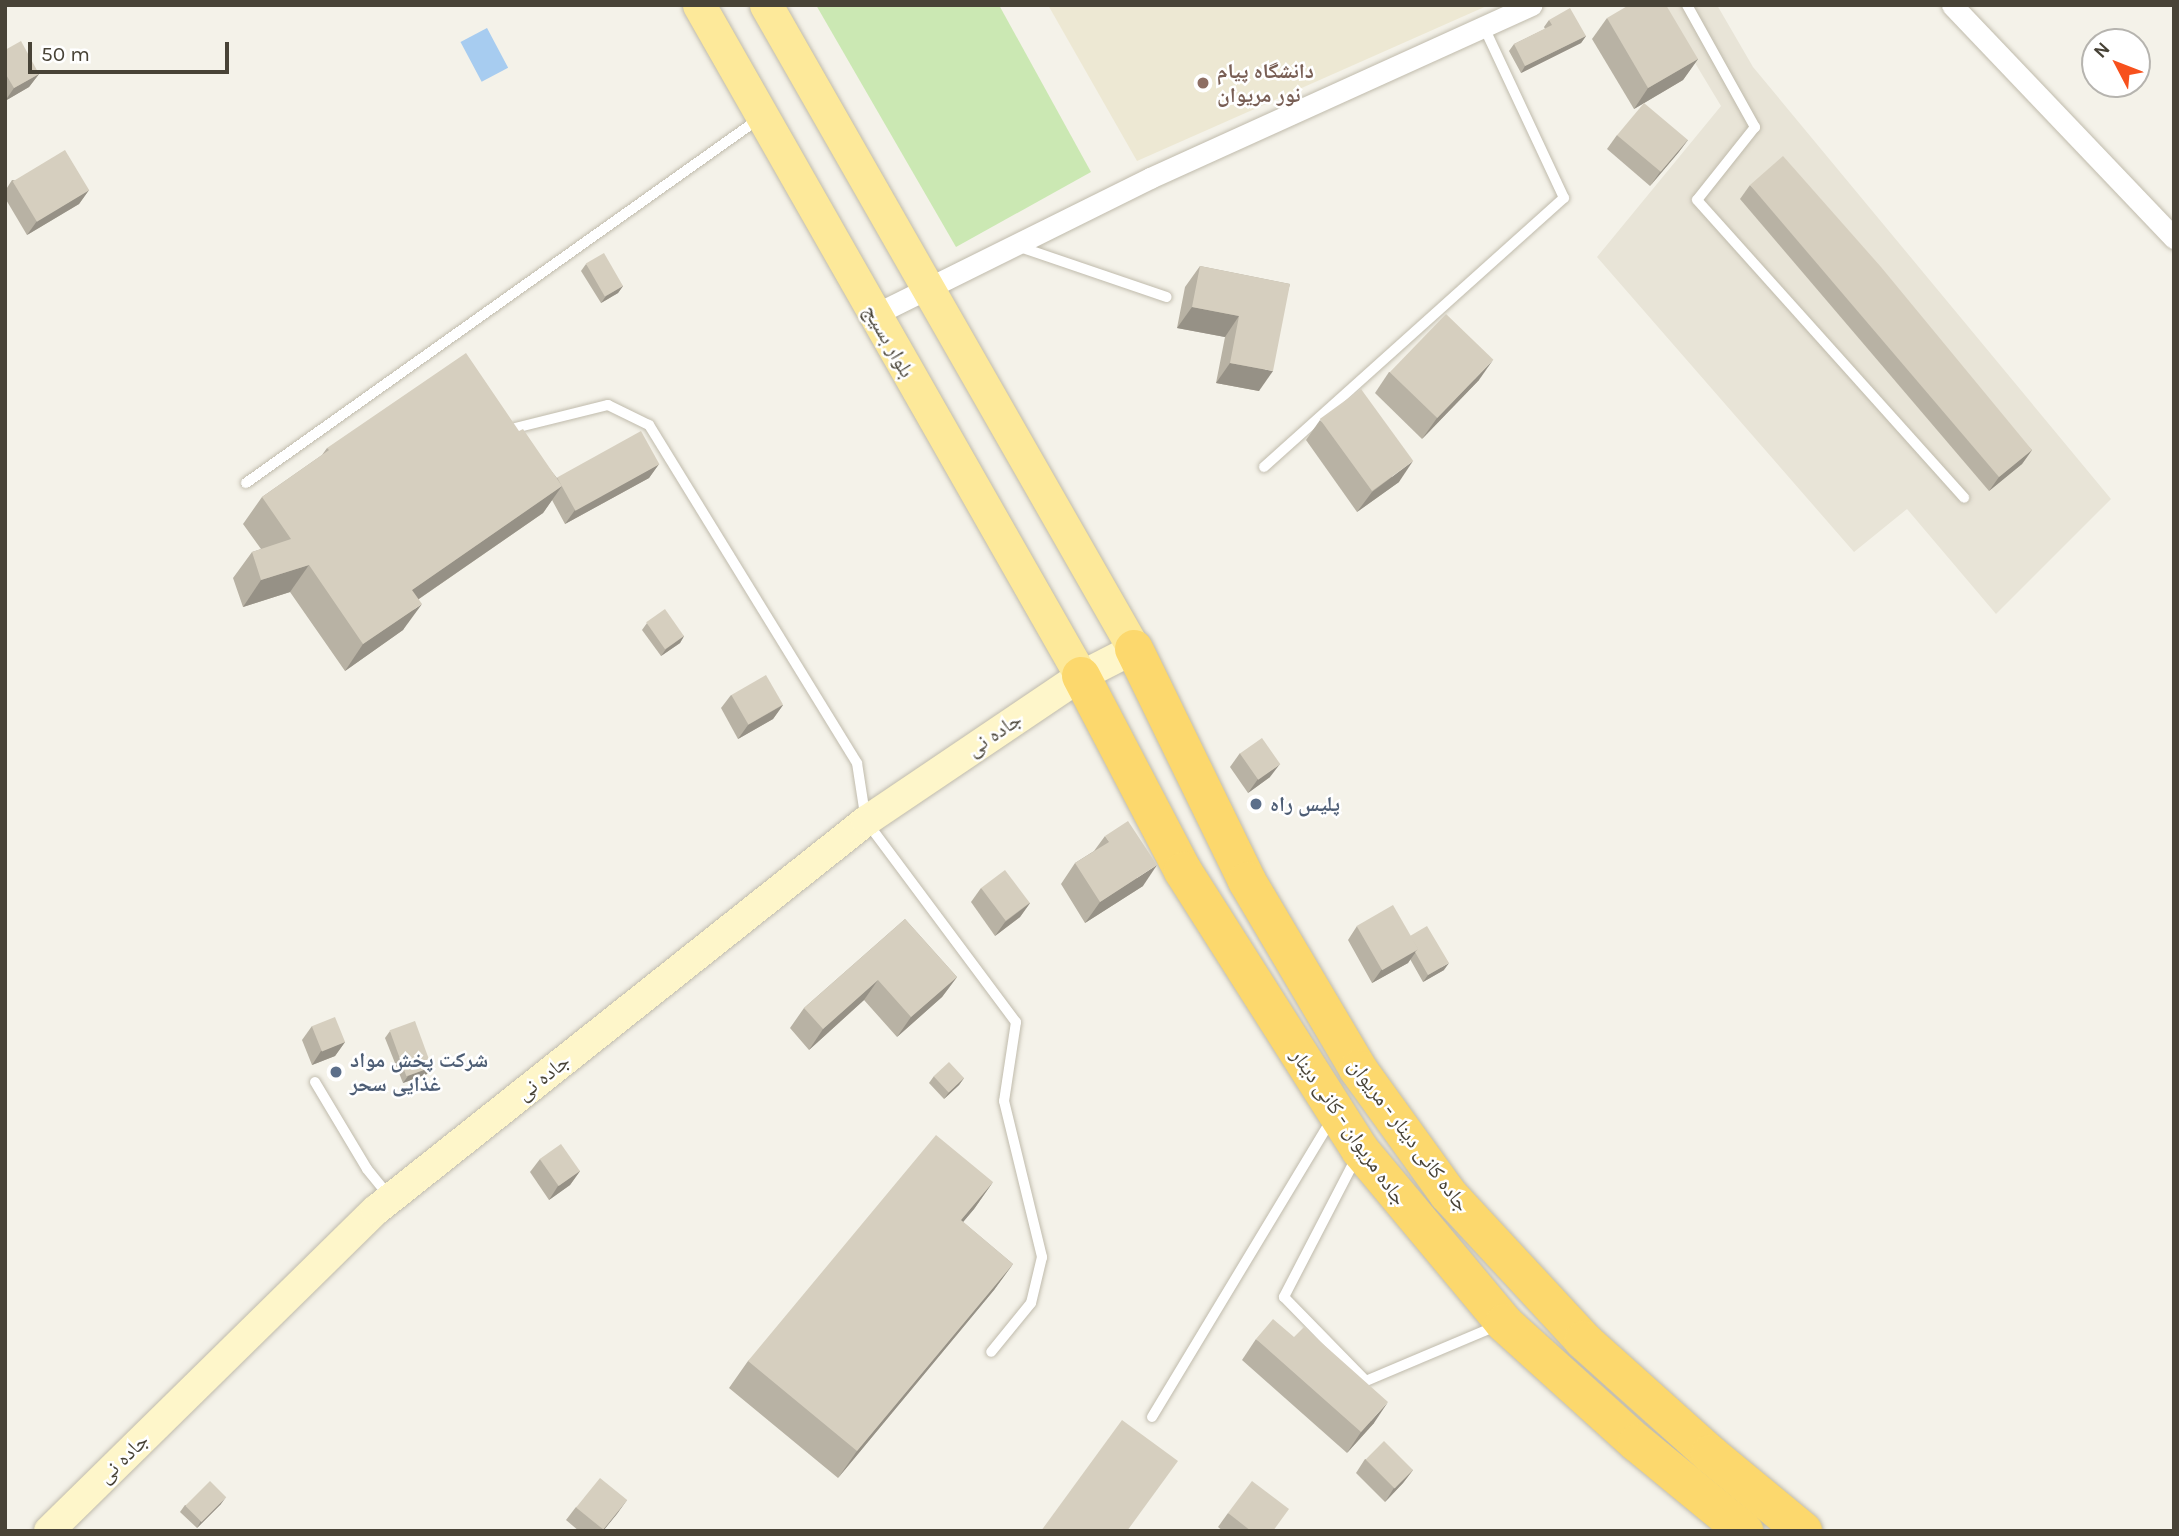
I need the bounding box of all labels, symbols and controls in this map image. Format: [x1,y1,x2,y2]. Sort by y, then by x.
scale bar [32,28,233,72]
north arrow [2081,28,2151,98]
text: N [2089,38,2115,63]
text: 50 m [41,42,90,66]
place label: دانشگاه پیام نور مریوان [1217,58,1314,108]
marker: دانشگاه پیام نور مریوان [1195,75,1211,91]
street label: بلوار بسیج [858,300,920,382]
street label: جاده نی [962,706,1026,762]
place label: پلیس راه [1270,791,1340,817]
marker: پلیس راه [1248,796,1264,812]
street label: جاده مریوان - کانی دینار [1286,1044,1412,1210]
place label: شرکت پخش مواد غذایی سحر [350,1047,488,1097]
street label: جاده نی [511,1048,575,1106]
street label: جاده کانی دینار - مریوان [1343,1053,1475,1217]
marker: شرکت پخش مواد غذایی سحر [328,1064,344,1080]
street label: جاده نی [92,1428,154,1488]

